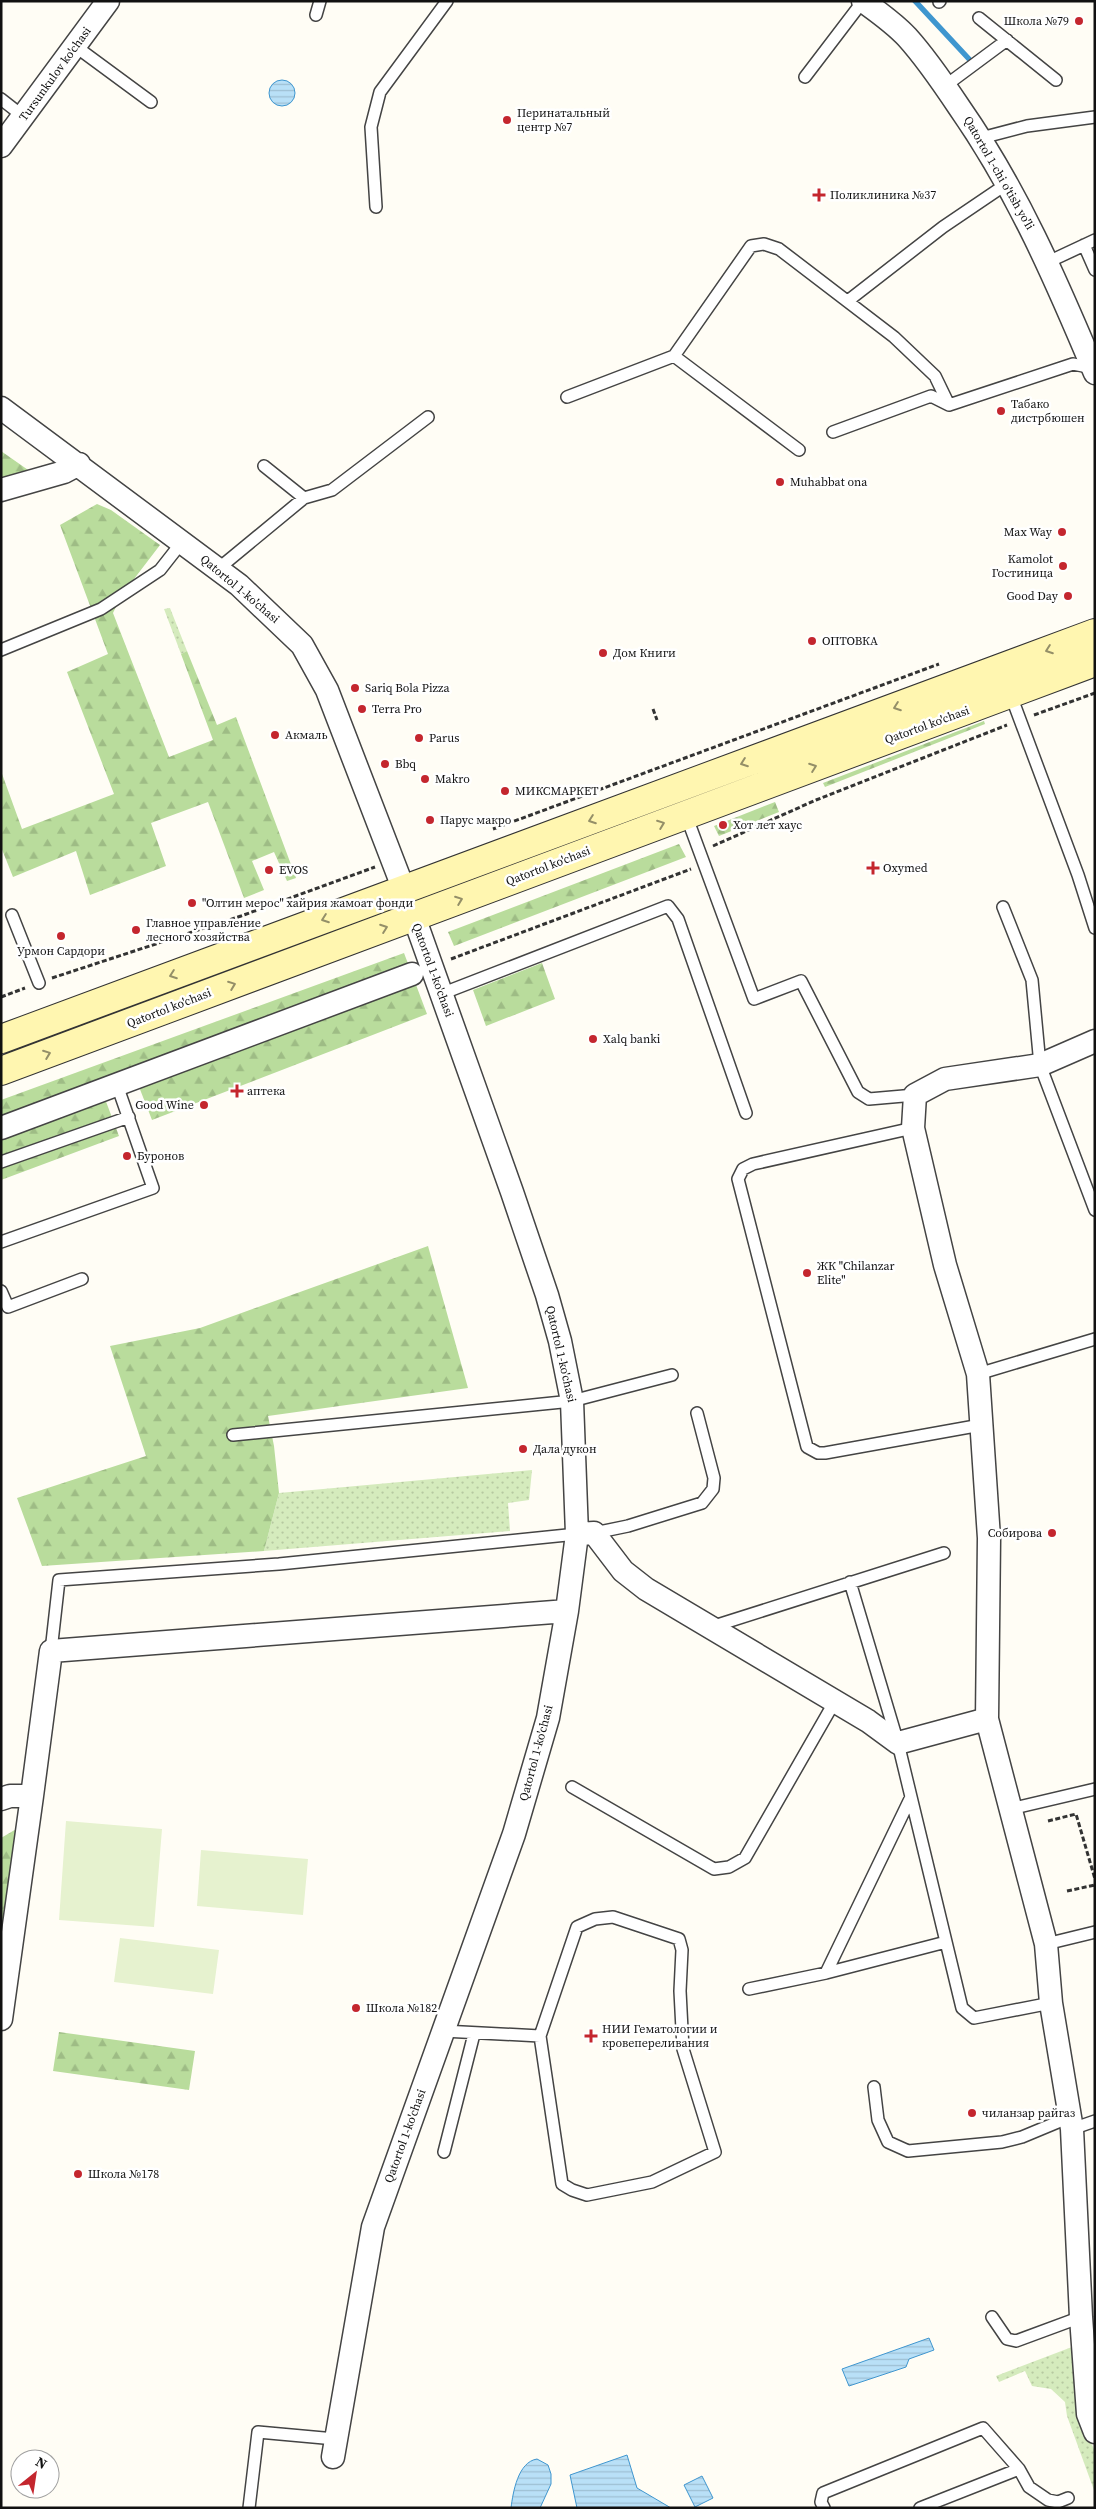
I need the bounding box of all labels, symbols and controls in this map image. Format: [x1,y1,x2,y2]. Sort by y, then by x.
place label: Школа №79 [1004,13,1069,29]
marker: Школа №79 [1073,15,1085,27]
street label: Tursunkulov ko'chasi [15,23,95,124]
place label: Перинатальный центр №7 [517,105,610,135]
street label: Qatortol 1-chi o'tish yo'li [960,113,1038,233]
marker: Перинатальный центр №7 [501,114,513,126]
place label: Поликлиника №37 [830,187,936,203]
marker: Поликлиника №37 [812,188,826,202]
place label: Табако дистрбюшен [1011,396,1085,426]
marker: Табако дистрбюшен [995,405,1007,417]
place label: Muhabbat ona [790,474,868,490]
marker: Muhabbat ona [774,476,786,488]
place label: Max Way [1004,524,1053,540]
marker: Max Way [1056,526,1068,538]
street label: Qatortol 1-ko'chasi [197,551,283,627]
place label: Kamolot Гостиница [992,551,1054,581]
marker: Kamolot Гостиница [1057,560,1069,572]
place label: Good Day [1006,588,1059,604]
marker: Good Day [1062,590,1074,602]
place label: ОПТОВКА [822,633,878,649]
marker: ОПТОВКА [806,635,818,647]
one-way arrow [1045,644,1054,654]
place label: Дом Книги [613,645,676,661]
marker: Дом Книги [597,647,609,659]
place label: Sariq Bola Pizza [365,680,450,696]
marker: Sariq Bola Pizza [349,682,361,694]
place label: Terra Pro [372,701,422,717]
one-way arrow [893,701,902,711]
street label: Qatortol ko'chasi [882,702,972,748]
marker: Terra Pro [356,703,368,715]
place label: Акмаль [285,727,328,743]
marker: Акмаль [269,729,281,741]
place label: Parus [429,730,459,746]
marker: Parus [413,732,425,744]
place label: Bbq [395,756,416,772]
one-way arrow [741,757,749,767]
marker: Bbq [379,758,391,770]
one-way arrow [808,763,817,773]
place label: Makro [435,771,470,787]
marker: Makro [419,773,431,785]
place label: МИКСМАРКЕТ [515,783,599,799]
marker: МИКСМАРКЕТ [499,785,511,797]
place label: Парус макро [440,812,512,828]
marker: Парус макро [424,814,436,826]
one-way arrow [588,814,597,824]
place label: Хот лет хаус [733,817,802,833]
marker: Хот лет хаус [717,819,729,831]
one-way arrow [656,820,664,830]
street label: Qatortol ko'chasi [504,842,593,889]
place label: Oxymed [883,860,928,876]
place label: EVOS [279,862,308,878]
marker: Oxymed [867,862,879,874]
marker: EVOS [263,864,275,876]
place label: "Олтин мерос" хайрия жамоат фонди [202,895,413,911]
one-way arrow [454,896,463,906]
marker: "Олтин мерос" хайрия жамоат фонди [186,897,198,909]
one-way arrow [321,913,330,923]
place label: Главное управление лесного хозяйства [146,915,261,945]
street label: Qatortol 1-ko'chasi [409,921,458,1020]
marker: Главное управление лесного хозяйства [130,924,142,936]
one-way arrow [379,924,388,934]
marker: Урмон Сардори [55,930,67,942]
place label: Урмон Сардори [17,943,105,959]
one-way arrow [169,969,178,980]
one-way arrow [227,981,236,991]
street label: Qatortol ko'chasi [125,984,214,1031]
place label: Xalq banki [603,1031,661,1047]
marker: Xalq banki [587,1033,599,1045]
one-way arrow [42,1050,51,1060]
place label: аптека [247,1083,286,1099]
marker: аптека [231,1085,243,1097]
place label: Good Wine [135,1097,194,1113]
marker: Good Wine [198,1099,210,1111]
place label: Буронов [137,1148,184,1164]
marker: Буронов [121,1150,133,1162]
place label: ЖК "Chilanzar Elite" [817,1258,895,1288]
marker: ЖК "Chilanzar Elite" [801,1267,813,1279]
street label: Qatortol 1-ko'chasi [542,1304,580,1404]
place label: Дала дукон [533,1441,597,1457]
marker: Дала дукон [517,1443,529,1455]
place label: Собирова [988,1525,1043,1541]
marker: Собирова [1046,1527,1058,1539]
street label: Qatortol 1-ko'chasi [515,1703,557,1803]
place label: Школа №182 [366,2000,437,2016]
marker: Школа №182 [350,2002,362,2014]
place label: НИИ Гематологии и кровепереливания [602,2021,718,2051]
marker: НИИ Гематологии и кровепереливания [584,2029,598,2043]
street label: Qatortol 1-ko'chasi [381,2086,430,2185]
place label: чиланзар райгаз [982,2105,1075,2121]
marker: чиланзар райгаз [966,2107,978,2119]
place label: Школа №178 [88,2166,159,2182]
marker: Школа №178 [72,2168,84,2180]
north arrow [10,2449,60,2499]
text: N [32,2452,51,2474]

